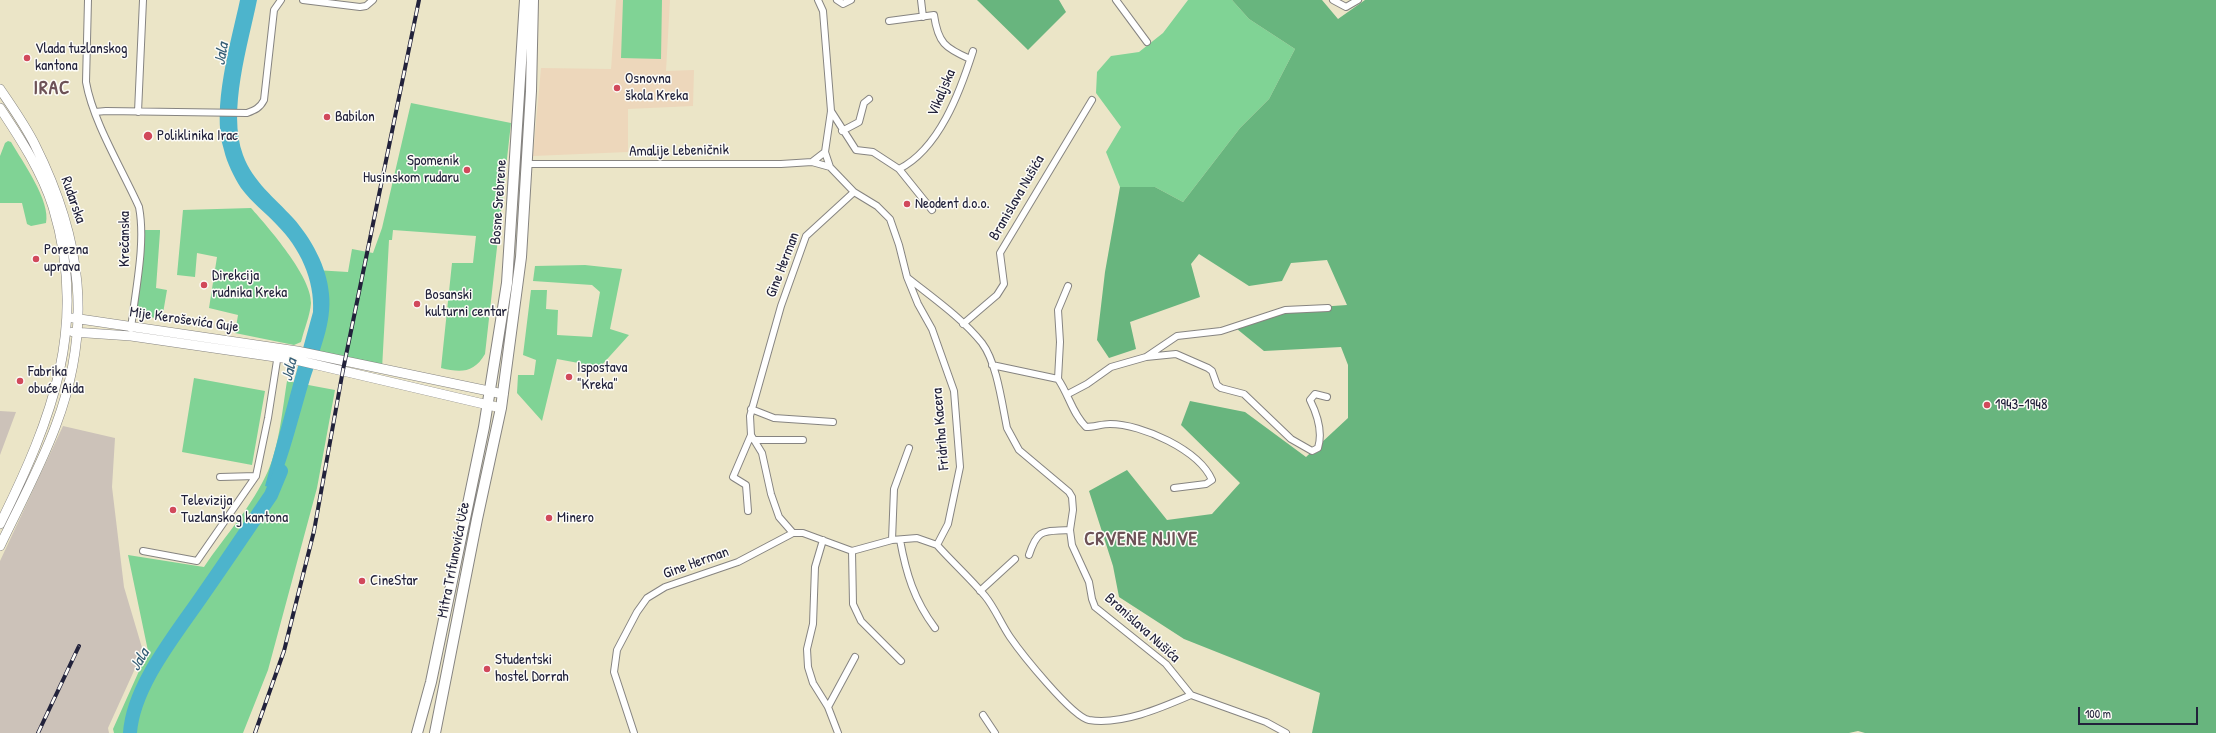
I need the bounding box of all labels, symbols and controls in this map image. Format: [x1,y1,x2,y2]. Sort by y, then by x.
place label: Vlada tuzlanskog kantona [35,40,127,75]
water label: Jala [211,41,233,67]
marker: Vlada tuzlanskog kantona [22,53,32,63]
street label: Vikaljska [924,67,960,119]
place label: Osnovna škola Kreka [625,70,688,105]
district label: IRAC [34,78,70,100]
marker: Osnovna škola Kreka [612,83,622,93]
place label: Babilon [335,108,375,126]
marker: Babilon [322,112,332,122]
place label: Poliklinika Irac [157,127,238,145]
marker: Poliklinika Irac [142,130,154,142]
street label: Amalije Lebeničnik [629,141,729,161]
place label: Spomenik Husinskom rudaru [363,152,459,187]
street label: Branislava Nušića [985,152,1049,244]
street label: Bosne Srebrene [487,159,511,245]
marker: Spomenik Husinskom rudaru [462,165,472,175]
street label: Rudarska [57,174,89,226]
place label: Neodent d.o.o. [915,195,990,213]
marker: Neodent d.o.o. [902,199,912,209]
street label: Krečanska [116,211,134,267]
street label: Gine Herman [762,230,804,300]
place label: Porezna uprava [44,241,88,276]
marker: Porezna uprava [31,254,41,264]
place label: Direkcija rudnika Kreka [212,267,287,302]
marker: Direkcija rudnika Kreka [199,280,209,290]
place label: Bosanski kulturni centar [425,286,507,321]
marker: Bosanski kulturni centar [412,299,422,309]
street label: Mije Keroševića Guje [128,303,240,337]
water label: Jala [278,357,302,383]
place label: Ispostava "Kreka" [577,359,627,394]
place label: Fabrika obuće Aida [28,363,84,398]
marker: Ispostava "Kreka" [564,372,574,382]
marker: Fabrika obuće Aida [15,376,25,386]
street label: Fridriha Kacera [928,387,954,471]
place label: 1943-1948 [1995,396,2047,414]
marker: 1943-1948 [1982,400,1992,410]
place label: Televizija Tuzlanskog kantona [181,492,288,527]
street label: Mitra Trifunovića Uče [434,501,474,619]
marker: Televizija Tuzlanskog kantona [168,505,178,515]
place label: Minero [557,509,594,527]
marker: Minero [544,513,554,523]
district label: CRVENE NJIVE [1084,529,1198,551]
street label: Gine Herman [661,543,731,583]
place label: CineStar [370,572,418,590]
marker: CineStar [357,576,367,586]
street label: Branislava Nušića [1101,589,1183,667]
water label: Jala [126,645,154,675]
place label: Studentski hostel Dorrah [495,651,569,686]
marker: Studentski hostel Dorrah [482,664,492,674]
scale bar [2080,699,2200,725]
text: 100 m [2085,705,2111,722]

